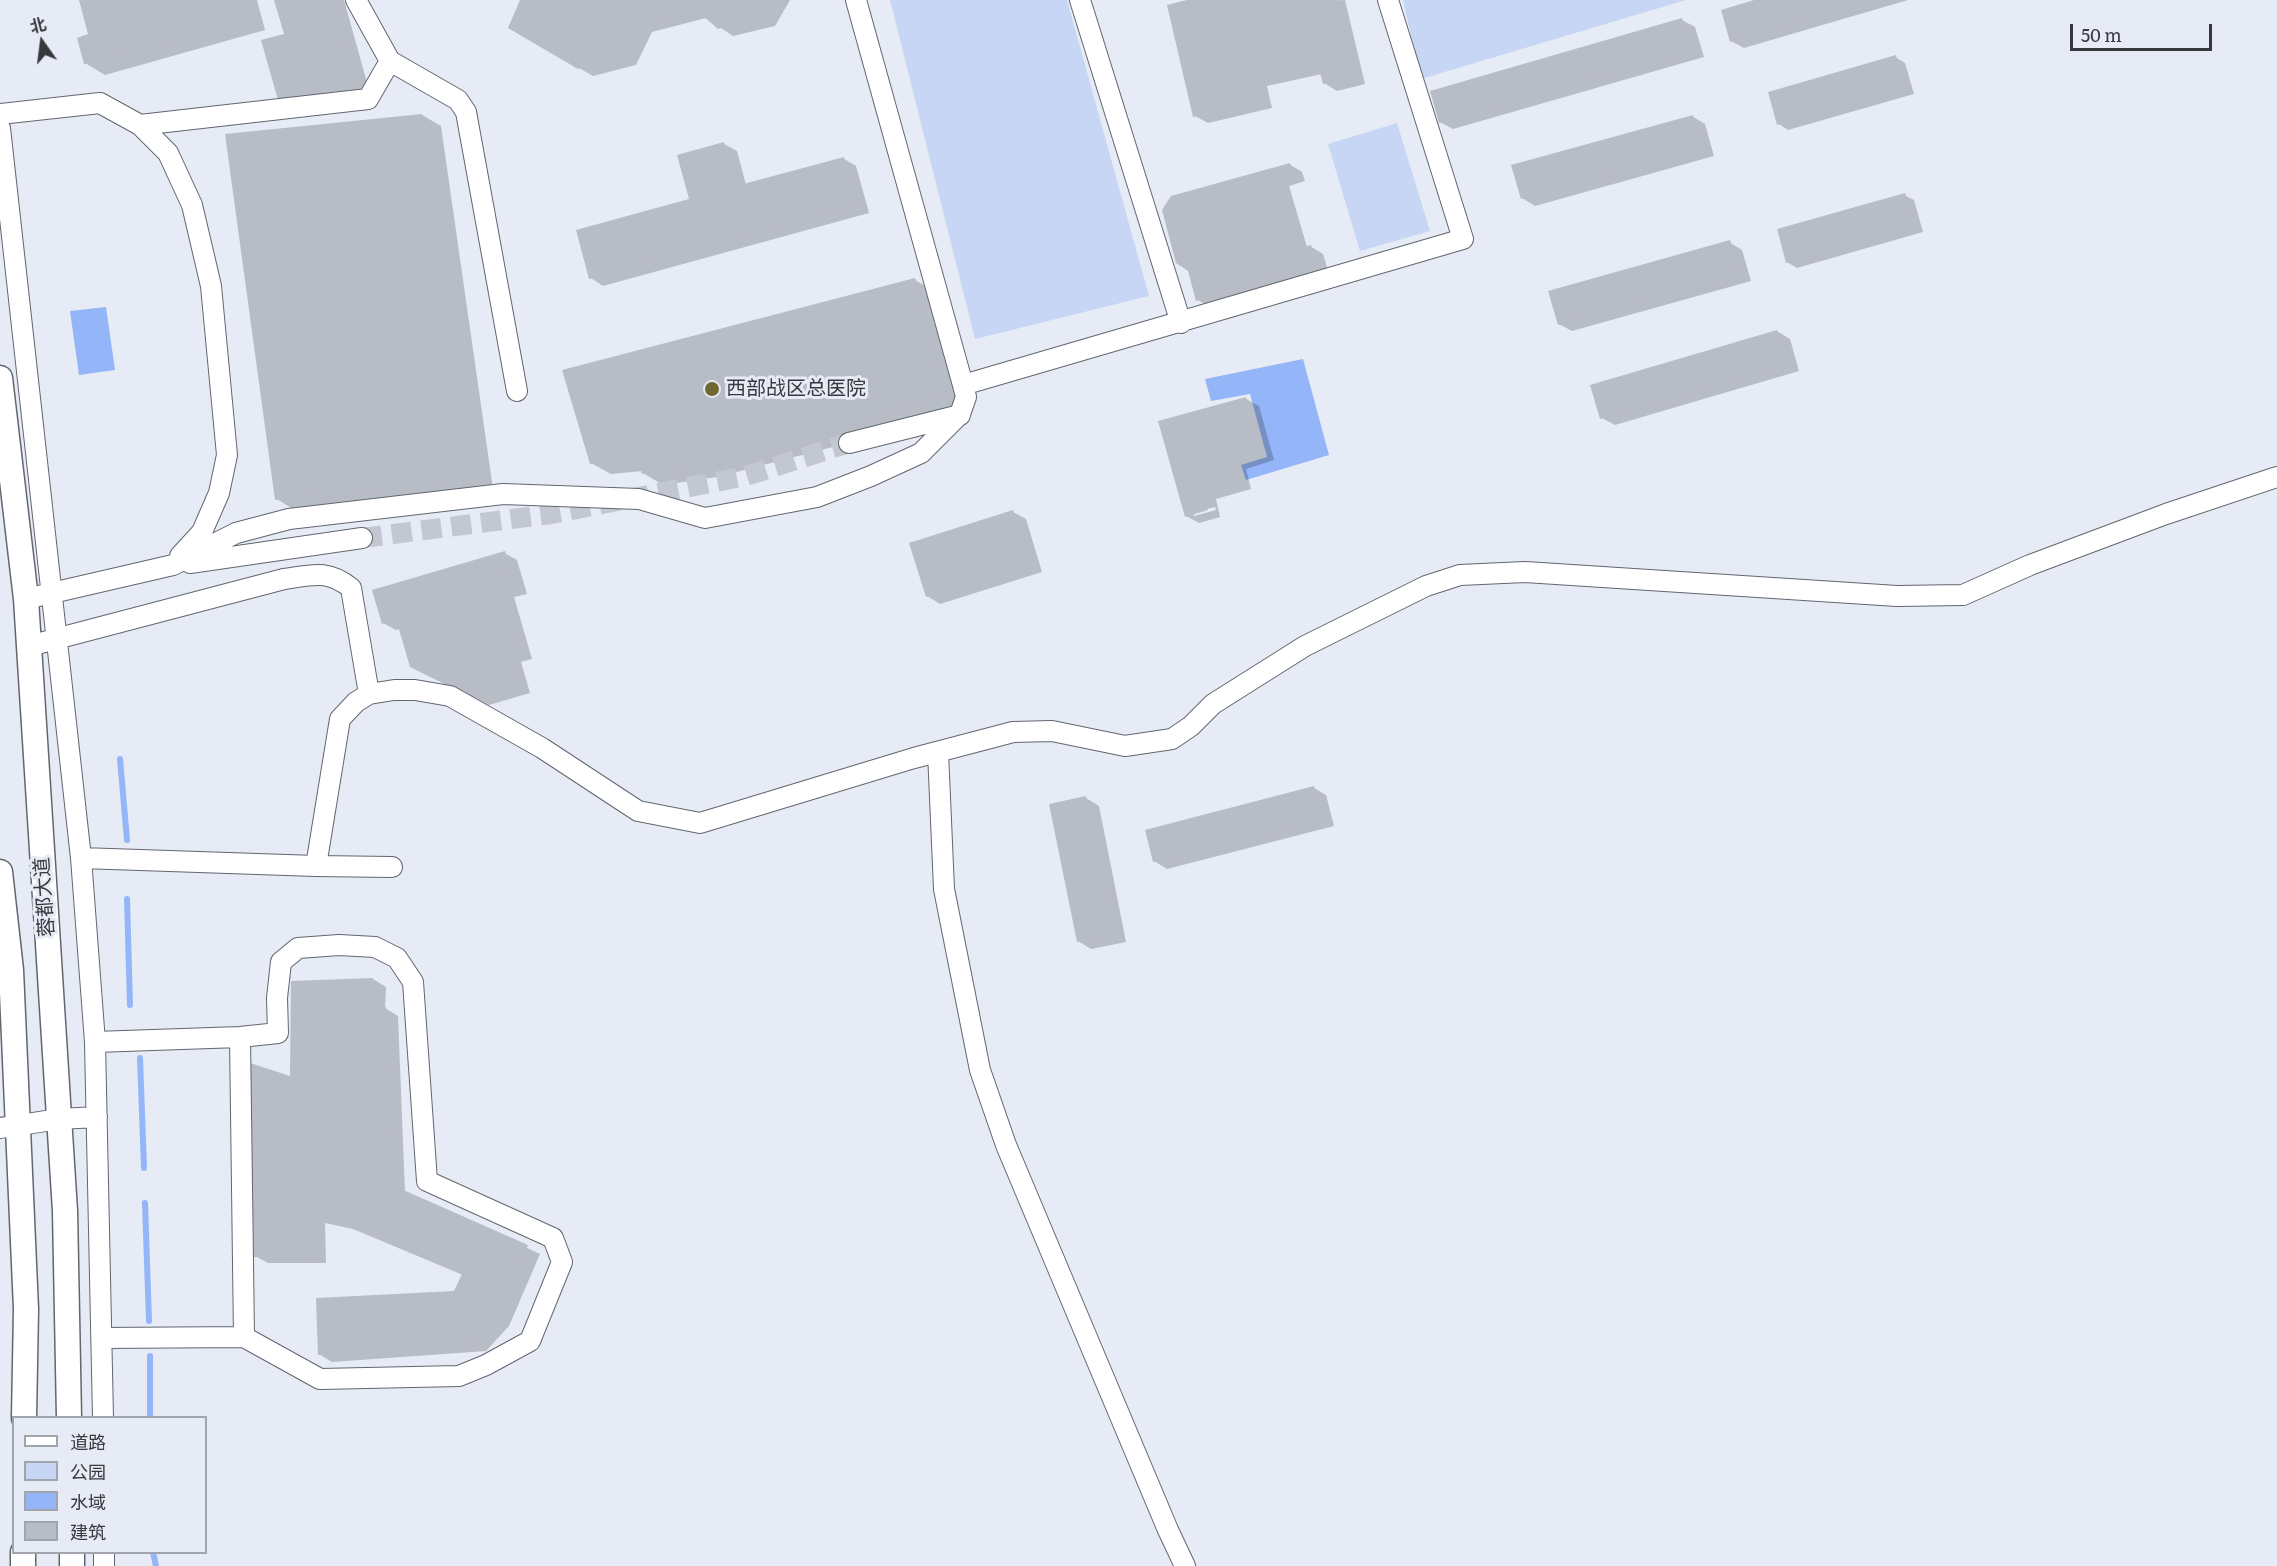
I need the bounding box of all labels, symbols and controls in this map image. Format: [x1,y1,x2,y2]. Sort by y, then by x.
text: 北 [27,11,48,38]
north arrow [12,12,72,72]
scale bar [2073,12,2216,50]
text: 50 m [2081,21,2122,48]
place label: 西部战区总医院 [726,377,866,401]
marker: 西部战区总医院 [703,380,721,398]
street label: 蓉都大道 [30,856,60,938]
legend [12,1416,207,1554]
text: 道路 [70,1428,106,1455]
text: 公园 [70,1458,106,1485]
text: 水域 [70,1488,106,1515]
text: 建筑 [70,1518,106,1545]

